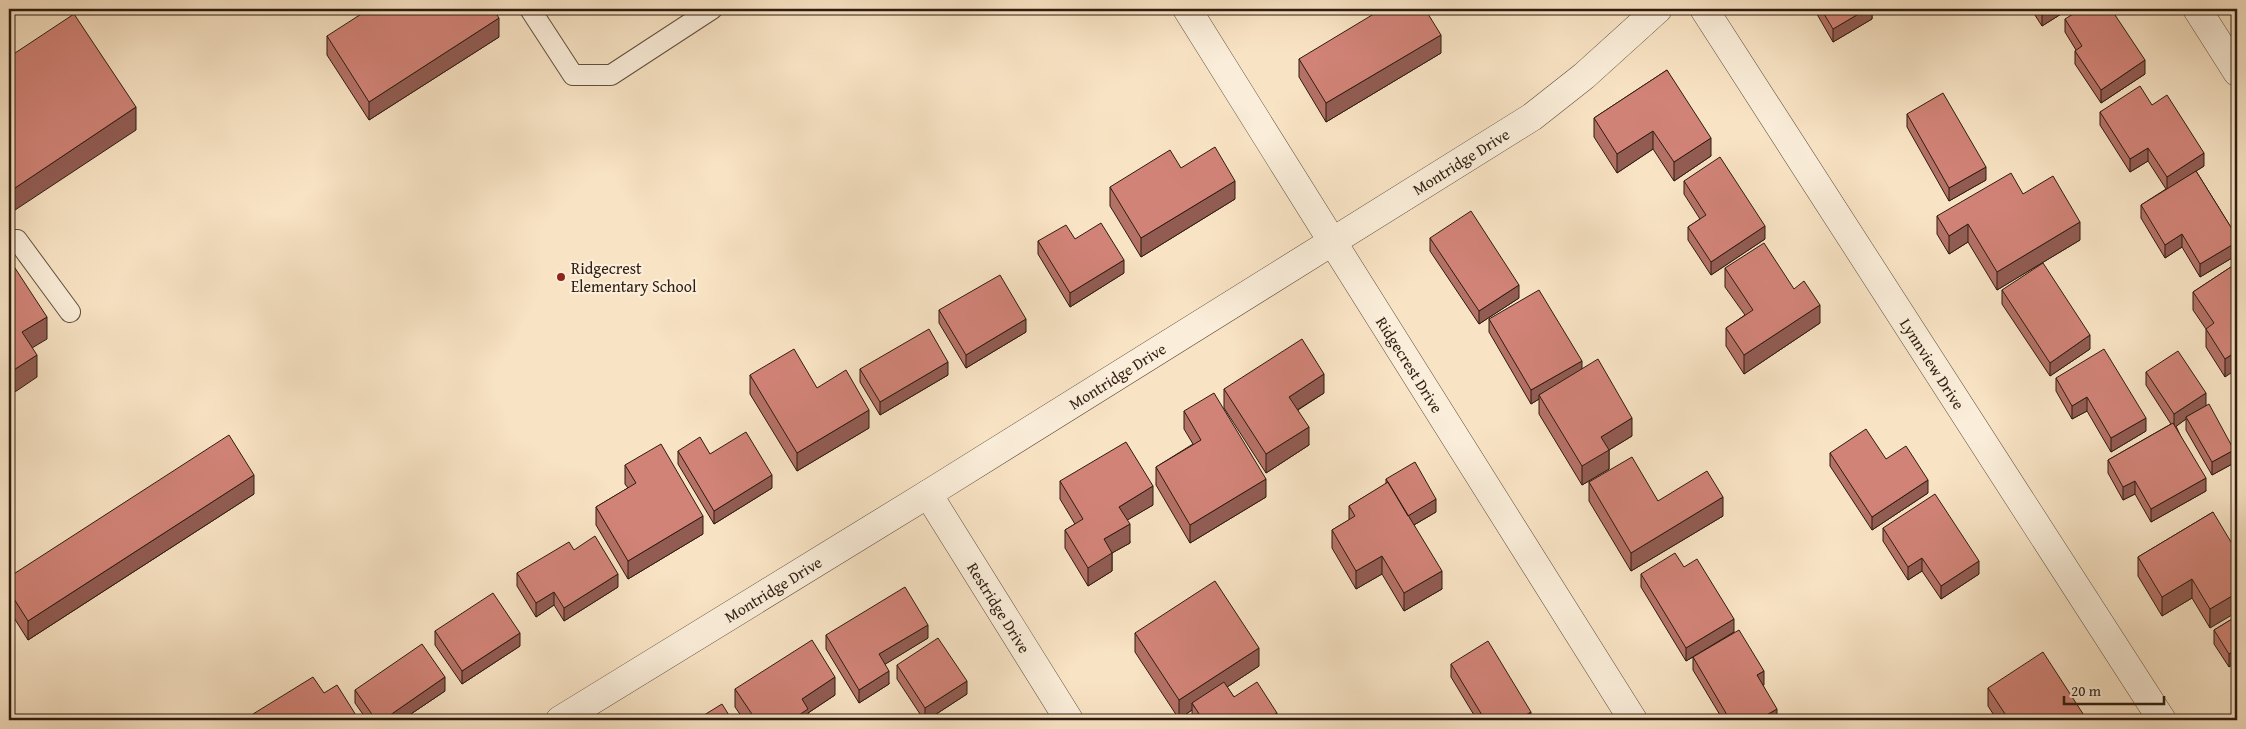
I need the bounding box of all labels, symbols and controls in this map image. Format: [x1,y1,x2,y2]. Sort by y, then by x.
street label: Montridge Drive [1408,122,1514,201]
place label: Ridgecrest Elementary School [571,256,697,298]
marker: Ridgecrest Elementary School [555,271,567,283]
street label: Ridgecrest Drive [1370,312,1449,418]
street label: Lynnview Drive [1894,313,1971,414]
street label: Montridge Drive [1064,336,1171,415]
street label: Montridge Drive [720,550,826,628]
street label: Restridge Drive [961,558,1036,658]
scale bar [2064,674,2164,706]
text: 20 m [2071,680,2102,701]

